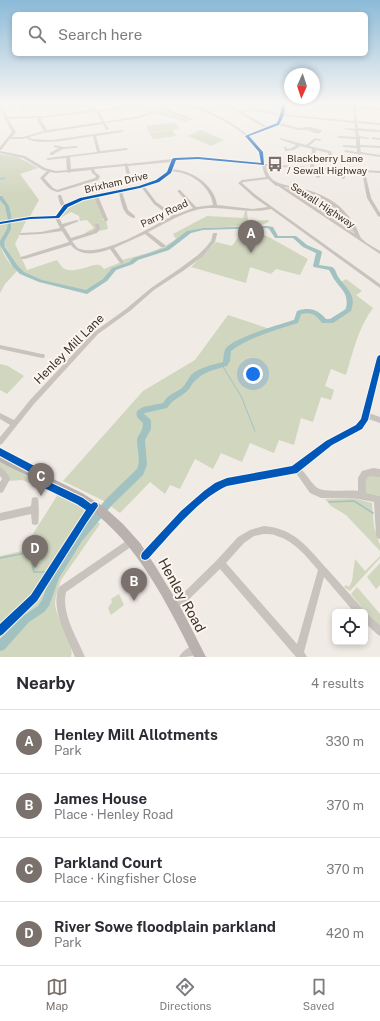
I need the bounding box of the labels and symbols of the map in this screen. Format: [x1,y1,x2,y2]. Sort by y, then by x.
north arrow [284,68,320,104]
place label: Blackberry Lane / Sewall Highway [287,152,368,176]
bus stop icon: Blackberry Lane / Sewall Highway [266,155,284,173]
street label: Brixham Drive [83,169,149,195]
street label: Sewall Highway [289,180,358,231]
street label: Parry Road [138,196,190,230]
pin: A [238,220,264,253]
street label: Henley Mill Lane [31,311,107,387]
your location [243,364,263,384]
pin: C [28,463,54,496]
pin: D [22,535,48,568]
street label: Henley Road [155,555,209,635]
pin: B [121,568,147,601]

